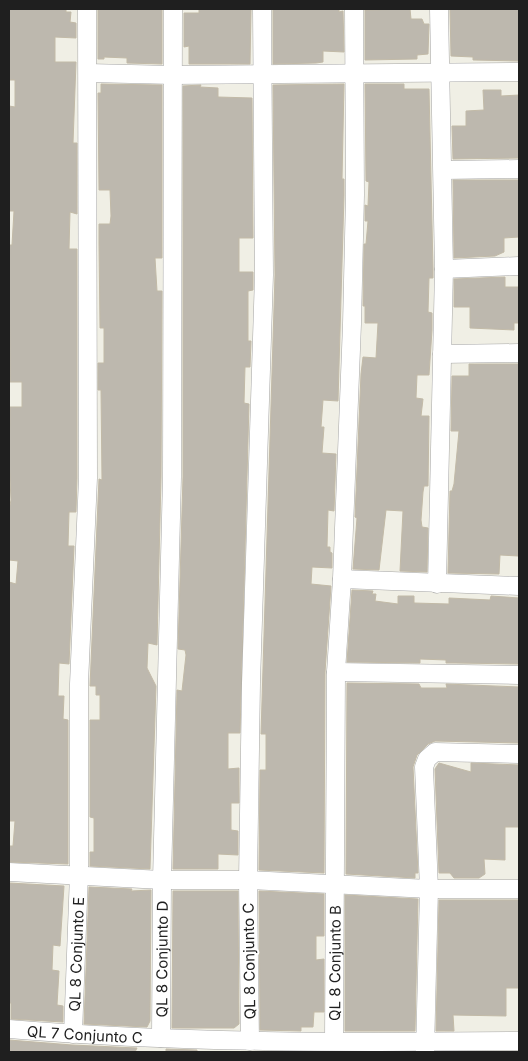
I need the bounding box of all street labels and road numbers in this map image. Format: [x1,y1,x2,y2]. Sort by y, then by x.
street label: QL 8 Conjunto E [64,896,88,1012]
street label: QL 8 Conjunto D [152,901,171,1017]
street label: QL 8 Conjunto C [238,902,260,1020]
street label: QL 8 Conjunto B [325,905,344,1021]
street label: QL 7 Conjunto C [26,1021,143,1047]

